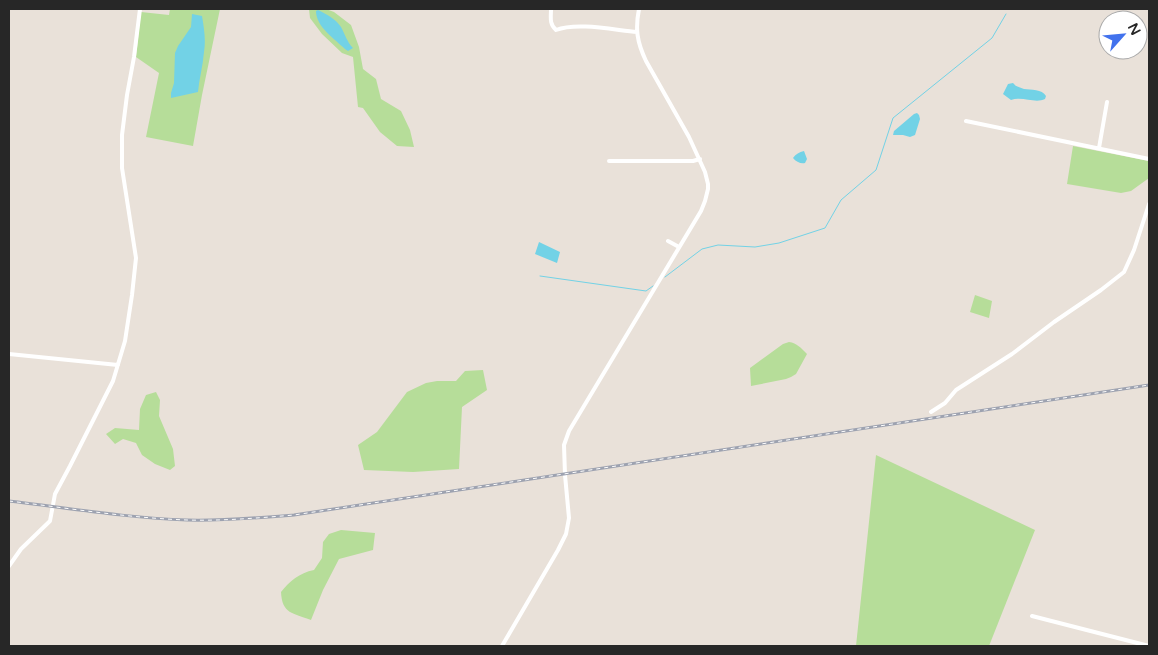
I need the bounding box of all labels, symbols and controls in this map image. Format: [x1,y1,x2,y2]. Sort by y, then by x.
north arrow [1098,10,1148,60]
text: N [1124,20,1144,38]

